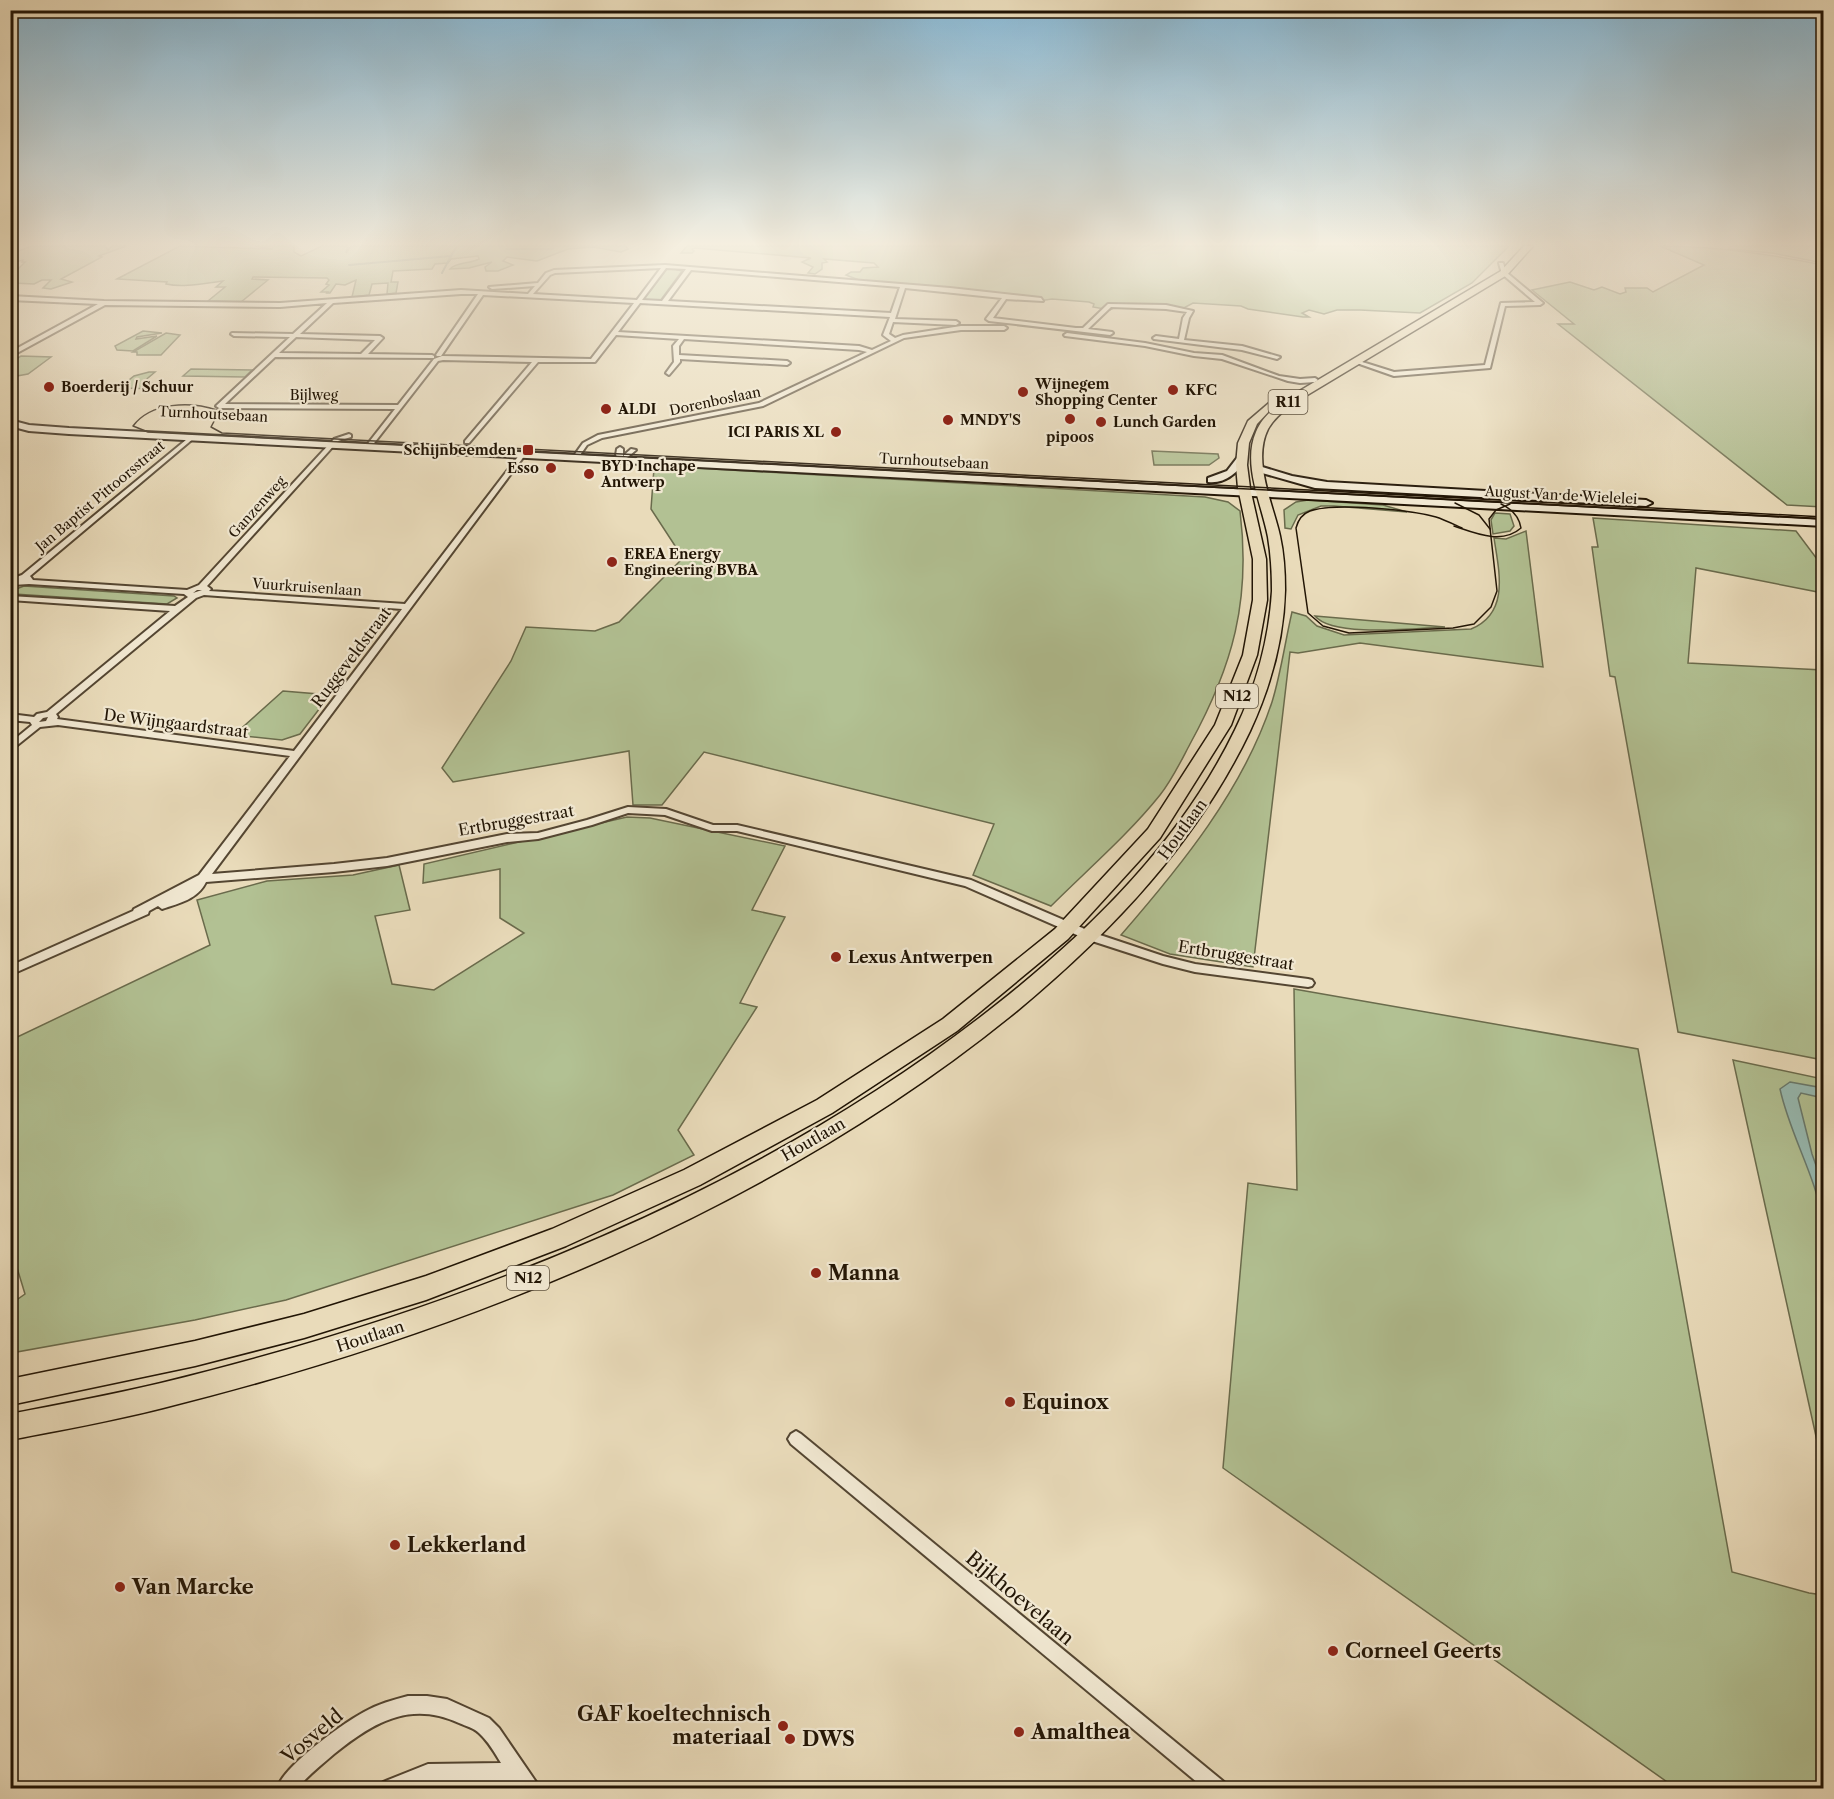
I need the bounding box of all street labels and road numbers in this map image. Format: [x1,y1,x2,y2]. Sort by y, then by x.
street label: Dorenboslaan [668,382,763,419]
street label: Bijlweg [290,386,339,404]
road number: R11 [1268,390,1308,414]
street label: Turnhoutsebaan [158,402,269,426]
street label: Jan Baptist Pittoorsstraat [30,437,168,557]
street label: Turnhoutsebaan [879,449,990,473]
street label: Ganzenweg [224,472,290,542]
street label: August Van de Wielelei [1483,482,1638,508]
street label: Vuurkruisenlaan [251,574,363,600]
street label: Ruggeveldstraat [307,603,395,711]
road number: N12 [1216,684,1258,708]
street label: De Wijngaardstraat [102,704,250,742]
street label: Houtlaan [1153,795,1211,863]
street label: Ertbruggestraat [457,800,576,840]
street label: Ertbruggestraat [1177,936,1296,974]
street label: Houtlaan [778,1113,848,1165]
road number: N12 [507,1266,549,1290]
street label: Houtlaan [333,1316,407,1356]
street label: Bijkhoevelaan [961,1546,1079,1651]
street label: Vosveld [276,1703,348,1769]

